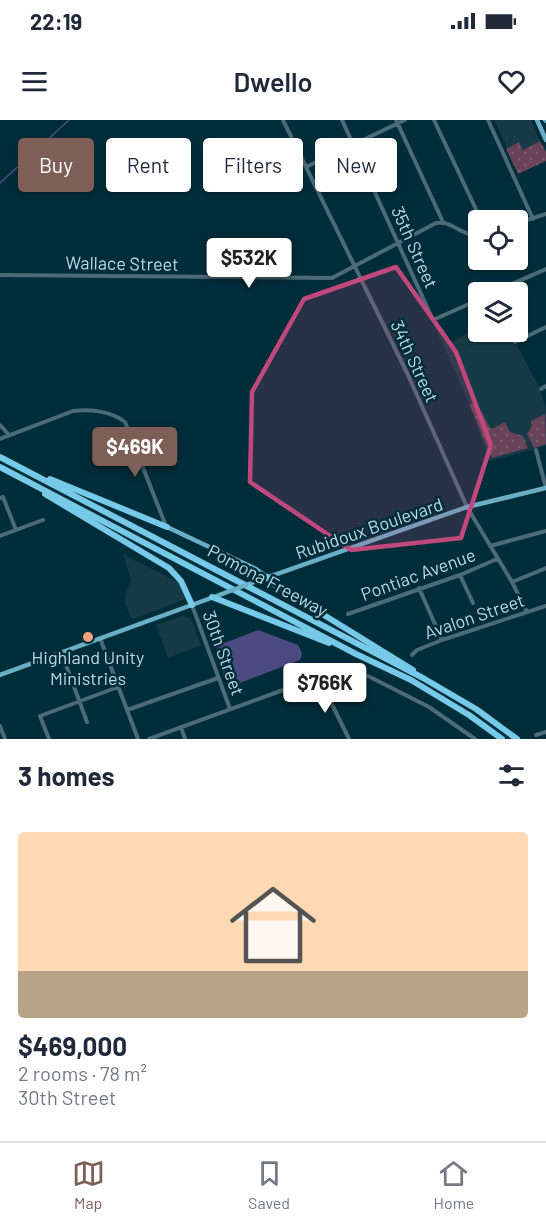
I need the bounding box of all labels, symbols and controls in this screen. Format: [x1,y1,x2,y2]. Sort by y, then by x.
text: 22:19 [30,8,82,34]
icon: menu [18,65,51,98]
text: Dwello [234,65,312,97]
icon: heart [495,65,528,98]
chip: Buy [18,138,94,192]
chip: Rent [106,138,191,192]
chip: Filters [203,138,303,192]
chip: New [315,138,397,192]
street label: 35th Street [387,203,443,291]
map controls [468,210,528,342]
button: locate [468,210,528,270]
pin: $532K [207,238,291,289]
text: $532K [221,245,277,269]
street label: Wallace Street [65,251,179,275]
button: layers [468,282,528,342]
street label: 34th Street [386,316,444,406]
pin: $469K [93,427,177,478]
text: $469K [106,434,164,458]
street label: Rubidoux Boulevard [292,492,446,564]
street label: Pomona Freeway [204,539,332,621]
street label: Pontiac Avenue [358,543,478,605]
street label: Avalon Street [421,589,527,643]
street label: 30th Street [199,608,249,698]
marker: Highland Unity Ministries [81,630,95,644]
place label: Highland Unity Ministries [32,646,144,689]
pin: $766K [283,663,367,714]
text: $766K [297,670,353,694]
icon: filters [495,759,528,792]
text: 3 homes [18,760,115,791]
icon: home [219,871,327,979]
text: $469,000 [18,1030,127,1061]
text: 2 rooms · 78 m² [18,1061,147,1085]
text: 30th Street [18,1085,116,1109]
tab: Map [72,1157,105,1212]
tab: Saved [248,1157,290,1212]
tab: Home [433,1157,474,1212]

